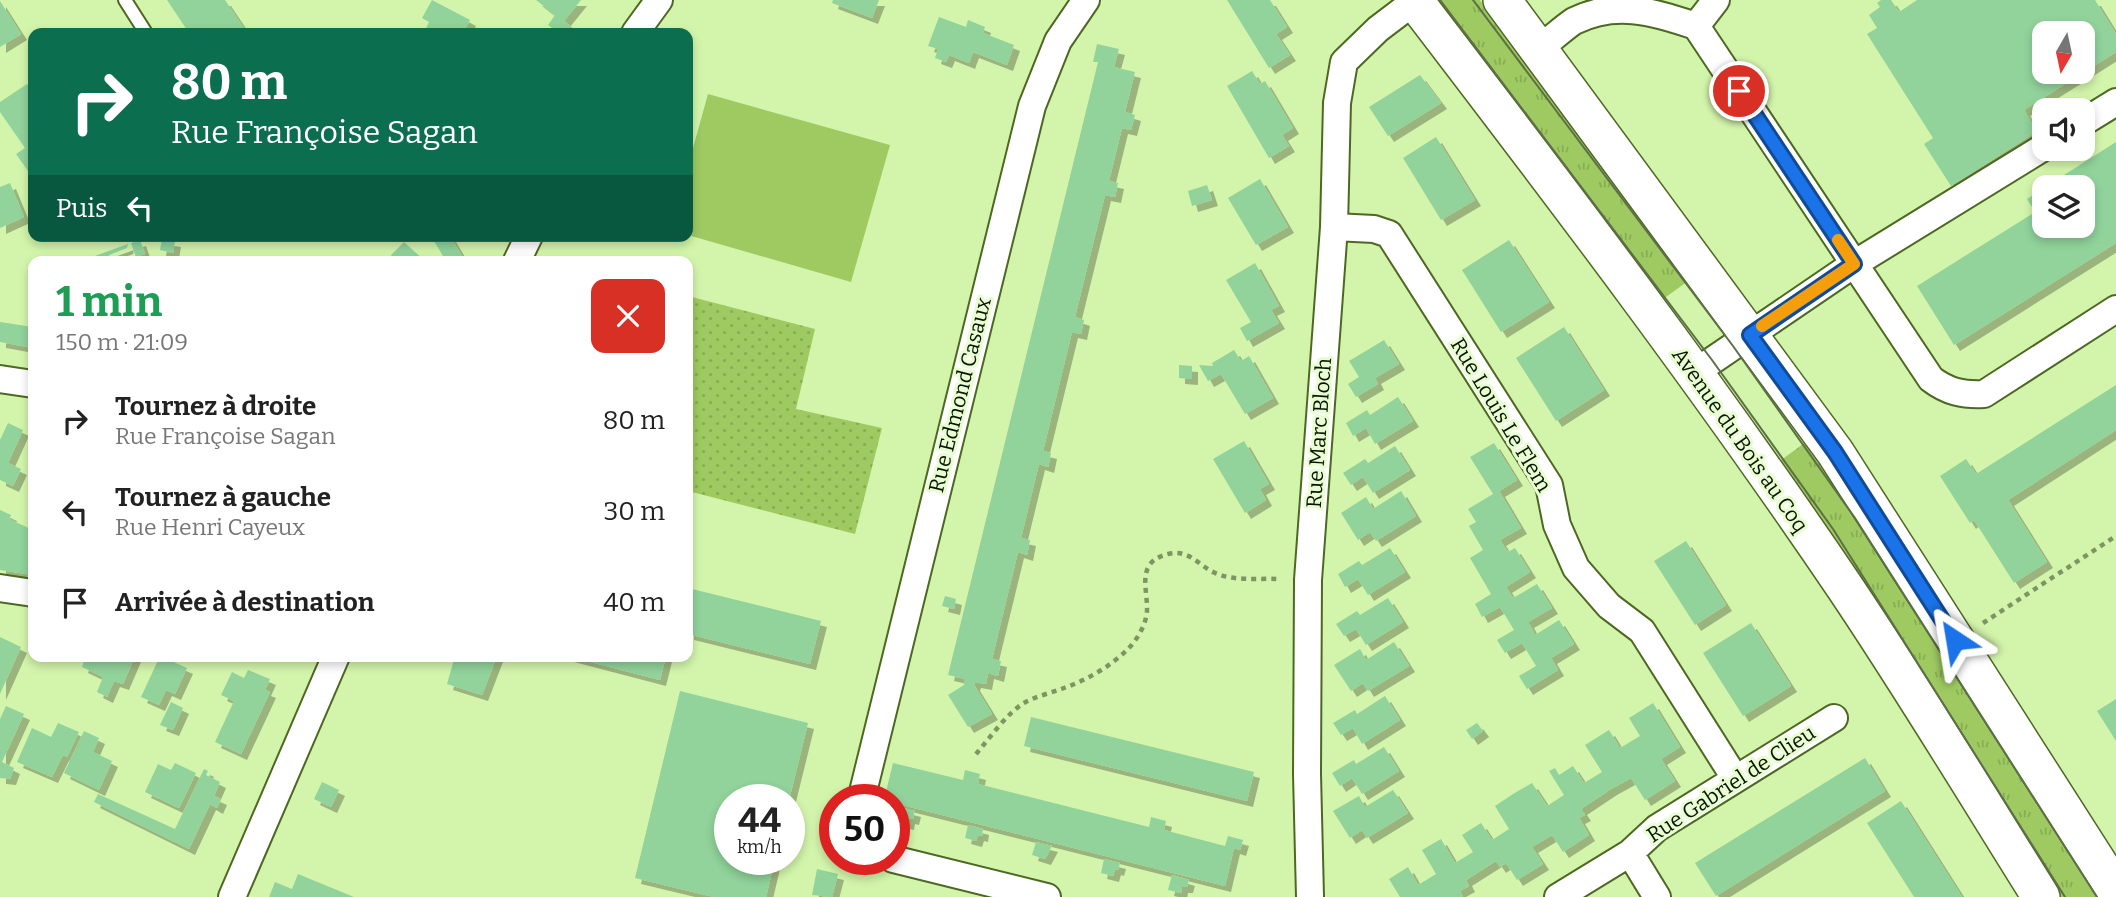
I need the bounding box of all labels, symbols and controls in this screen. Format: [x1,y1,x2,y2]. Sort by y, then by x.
north arrow [2032,21,2095,84]
map controls [2032,21,2095,238]
text: 80 m [171,53,287,112]
icon: right [56,56,147,147]
pin [1709,61,1769,121]
icon: arrive [1720,72,1758,110]
button: sound [2032,98,2095,161]
text: Rue Françoise Sagan [171,113,478,151]
button: layers [2032,175,2095,238]
icon: left [121,189,159,227]
text: Puis [56,193,107,224]
text: 1 min [56,277,162,327]
button: close [591,279,665,353]
street label: Rue Edmond Casaux [923,294,997,495]
text: 150 m · 21:09 [56,328,188,356]
street label: Rue Louis Le Flem [1445,333,1557,497]
street label: Avenue du Bois au Coq [1666,343,1814,537]
street label: Rue Marc Bloch [1301,357,1337,509]
text: Tournez à droite [115,391,316,422]
icon: right [56,402,94,440]
text: 80 m [603,405,665,436]
text: Rue Françoise Sagan [115,422,336,450]
text: Tournez à gauche [115,482,331,513]
icon: left [56,493,94,531]
text: 30 m [604,496,665,527]
text: Rue Henri Cayeux [115,513,305,541]
icon: arrive [56,584,94,622]
text: Arrivée à destination [115,587,374,618]
text: 40 m [603,587,665,618]
position arrow [1918,603,1992,677]
street label: Rue Gabriel de Clieu [1642,720,1820,848]
speed limit sign: 50 [819,784,910,875]
text: 44 [738,799,781,841]
text: km/h [737,836,782,858]

